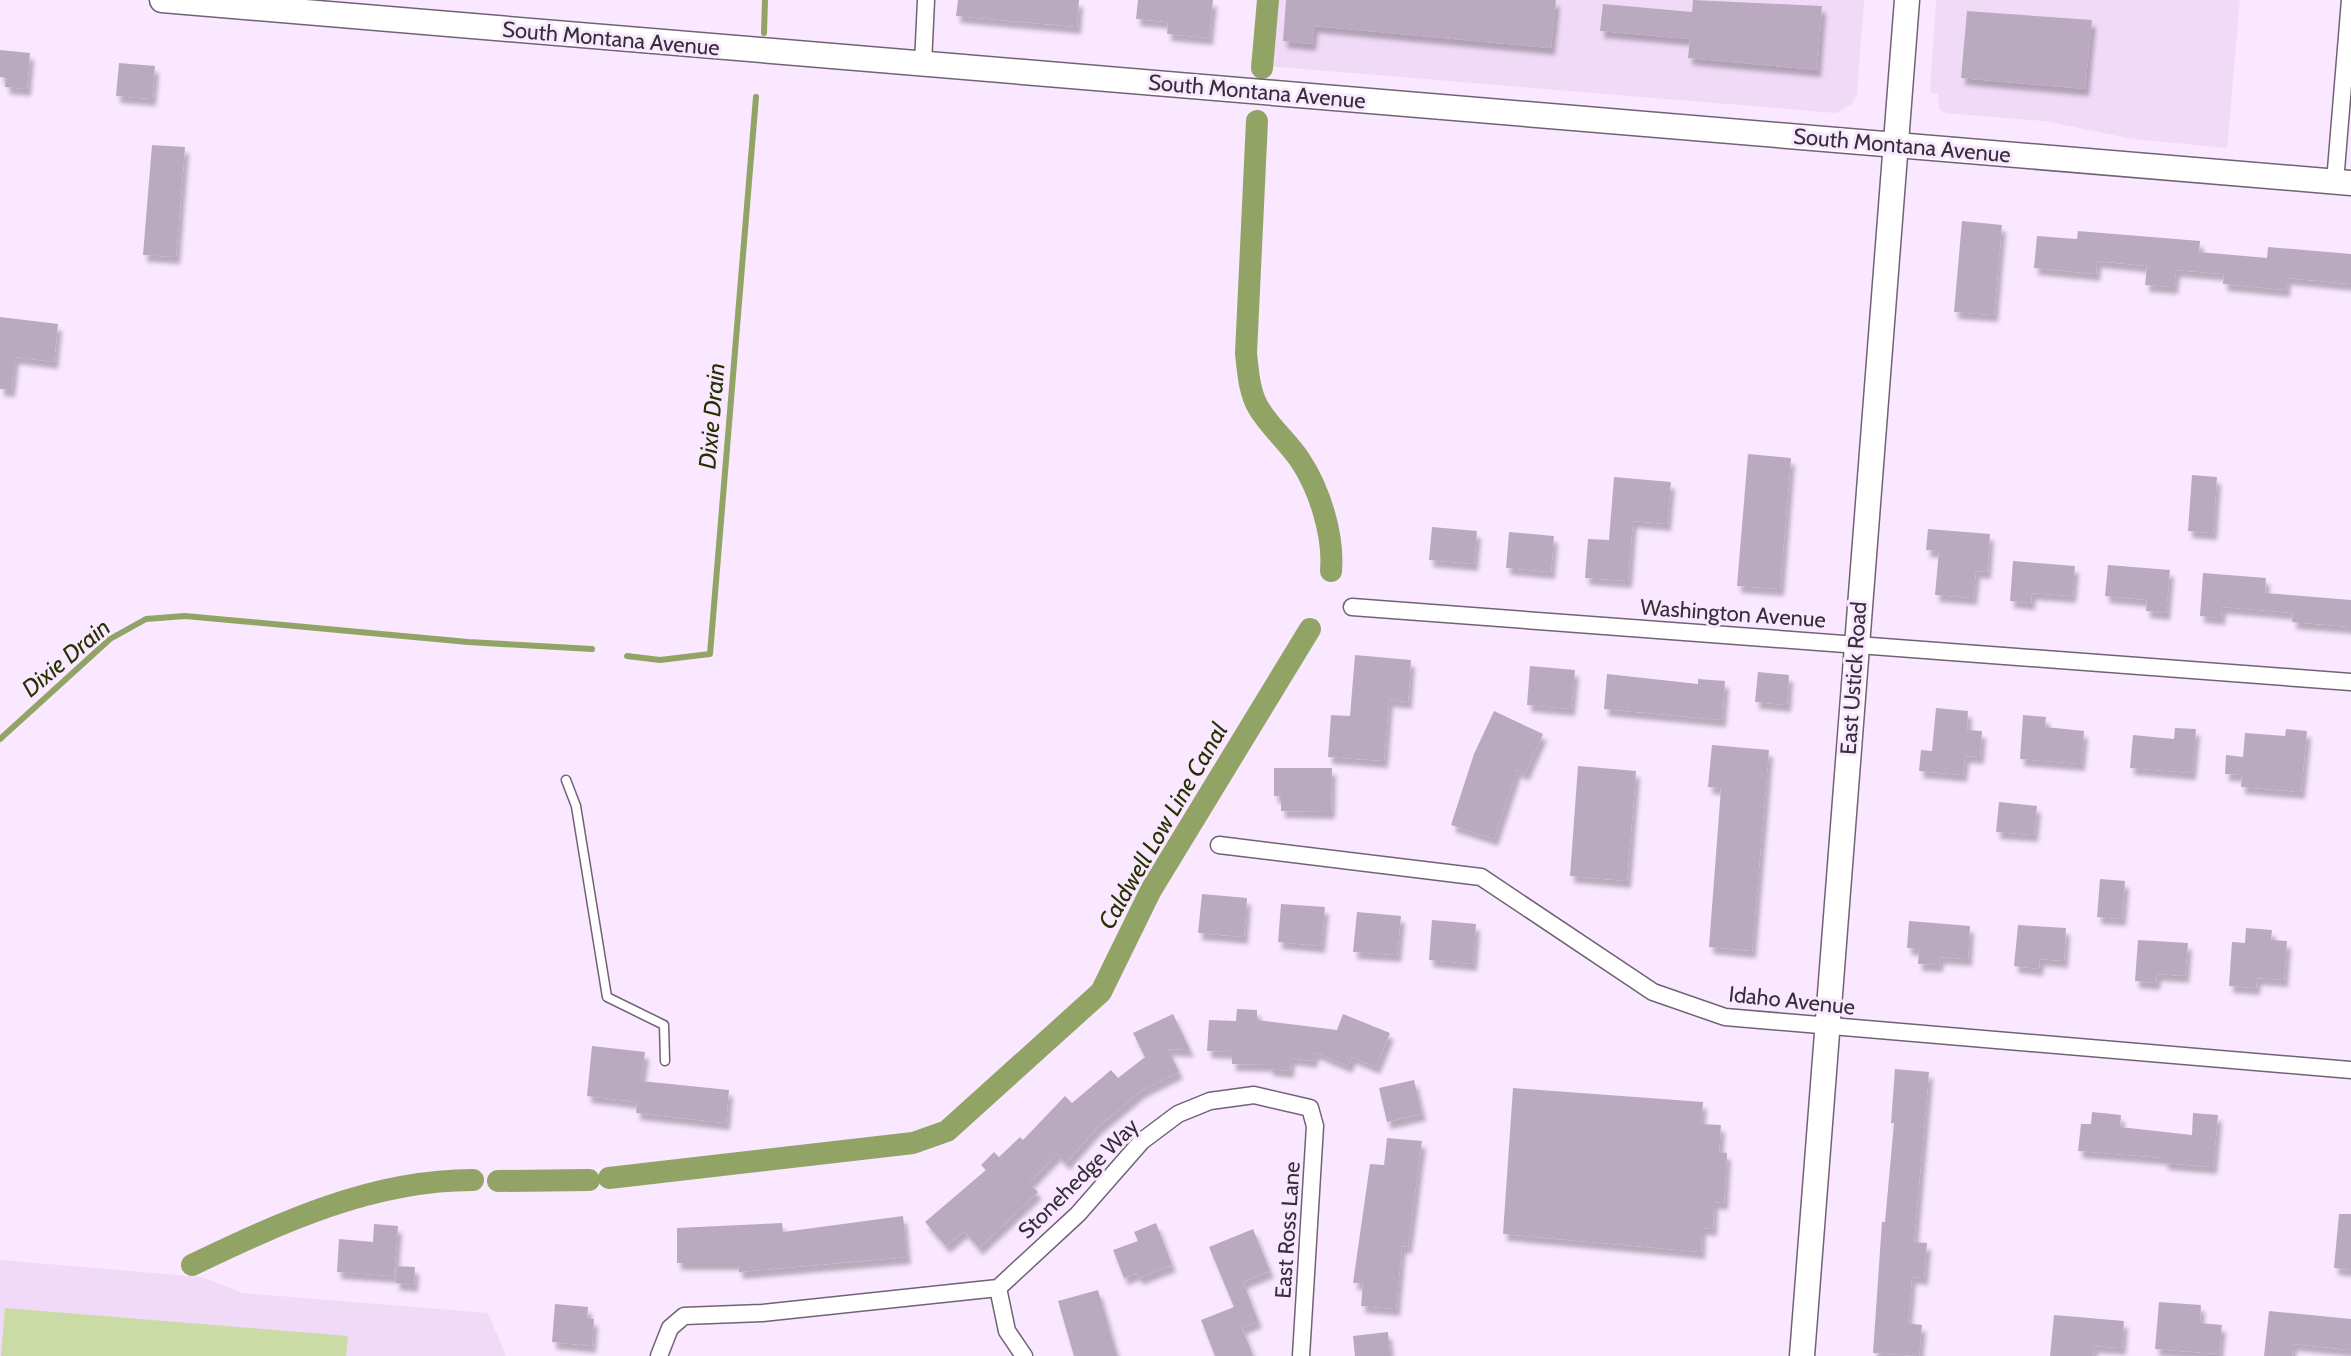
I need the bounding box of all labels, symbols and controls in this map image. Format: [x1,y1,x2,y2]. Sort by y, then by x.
street label: South Montana Avenue [501,16,721,61]
street label: South Montana Avenue [1147,69,1367,114]
street label: South Montana Avenue [1792,123,2012,168]
water label: Dixie Drain [692,362,731,470]
street label: Washington Avenue [1639,594,1827,633]
street label: East Ustick Road [1835,600,1872,756]
water label: Dixie Drain [16,612,116,703]
water label: Caldwell Low Line Canal [1092,717,1234,934]
street label: Idaho Avenue [1727,980,1856,1021]
street label: Stonehedge Way [1013,1113,1144,1244]
street label: East Ross Lane [1269,1161,1306,1300]

